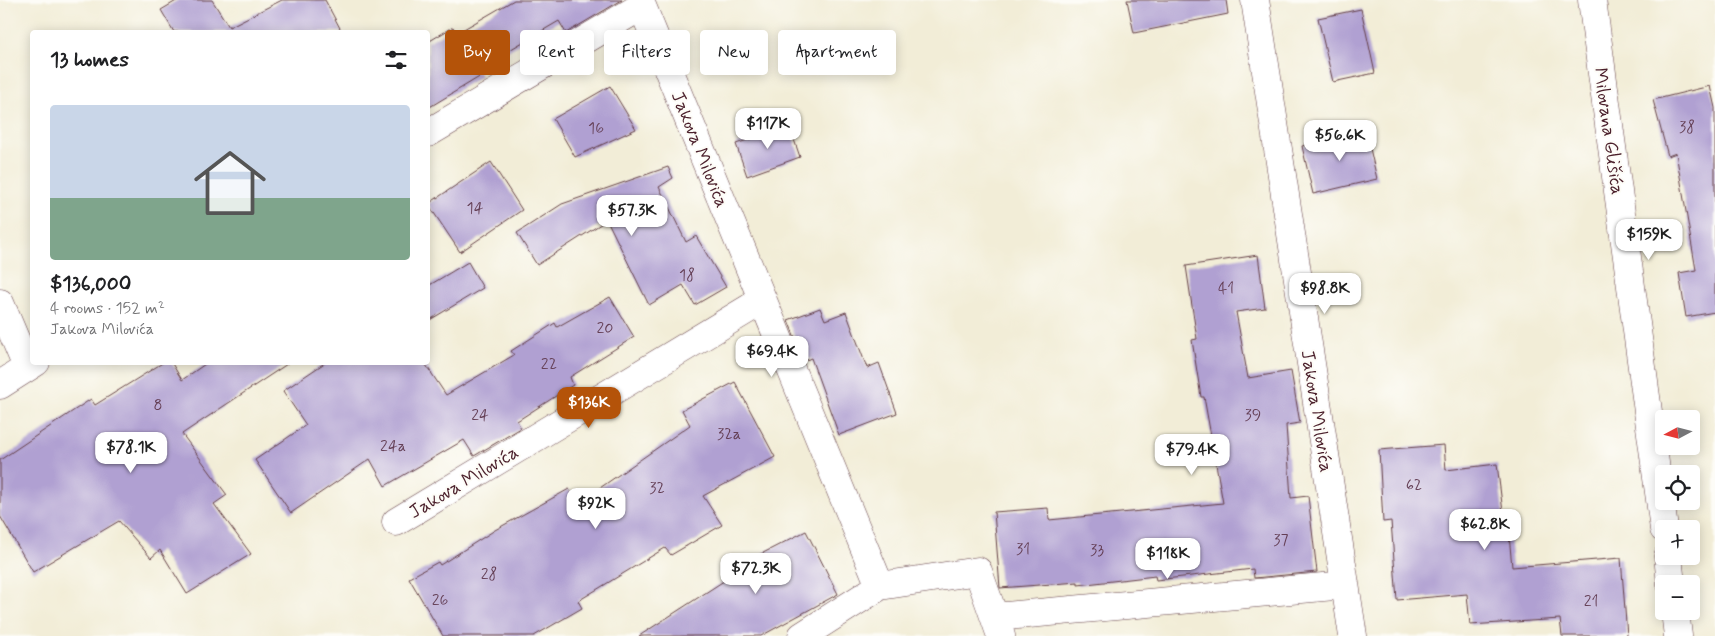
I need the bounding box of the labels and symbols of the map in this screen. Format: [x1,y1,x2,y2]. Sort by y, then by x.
street label: Milovana Glišića [1587,66,1630,196]
street label: Jakova Milovića [665,88,734,212]
pin: $117K [733,108,803,150]
house number: 38 [1679,117,1695,138]
house number: 16 [588,118,604,139]
pin: $56.6K [1299,120,1381,162]
pin: $57.3K [591,194,673,237]
house number: 14 [467,198,484,219]
pin: $159K [1614,218,1684,261]
house number: 18 [679,265,695,286]
pin: $98.8K [1284,272,1366,315]
house number: 41 [1218,278,1234,299]
house number: 20 [597,318,614,339]
pin: $69.4K [731,336,813,378]
street label: Jakova Milovića [1295,348,1339,474]
house number: 22 [541,354,557,375]
pin: $136K [554,386,624,429]
house number: 8 [153,395,163,416]
house number: 24 [471,405,489,426]
house number: 39 [1245,405,1261,426]
north arrow [1655,410,1700,455]
house number: 32a [717,424,741,445]
pin: $78.1K [90,432,172,474]
pin: $79.4K [1151,434,1233,476]
house number: 24a [380,436,406,457]
street label: Jakova Milovića [404,440,523,525]
house number: 62 [1406,475,1422,496]
house number: 32 [649,478,665,499]
pin: $92K [566,488,626,530]
pin: $62.8K [1444,508,1526,551]
house number: 37 [1273,530,1289,551]
pin: $118K [1133,538,1203,580]
house number: 31 [1016,539,1030,560]
house number: 33 [1090,540,1104,561]
pin: $72.3K [715,552,797,595]
house number: 28 [481,564,497,585]
house number: 26 [432,590,448,611]
house number: 21 [1584,591,1598,612]

